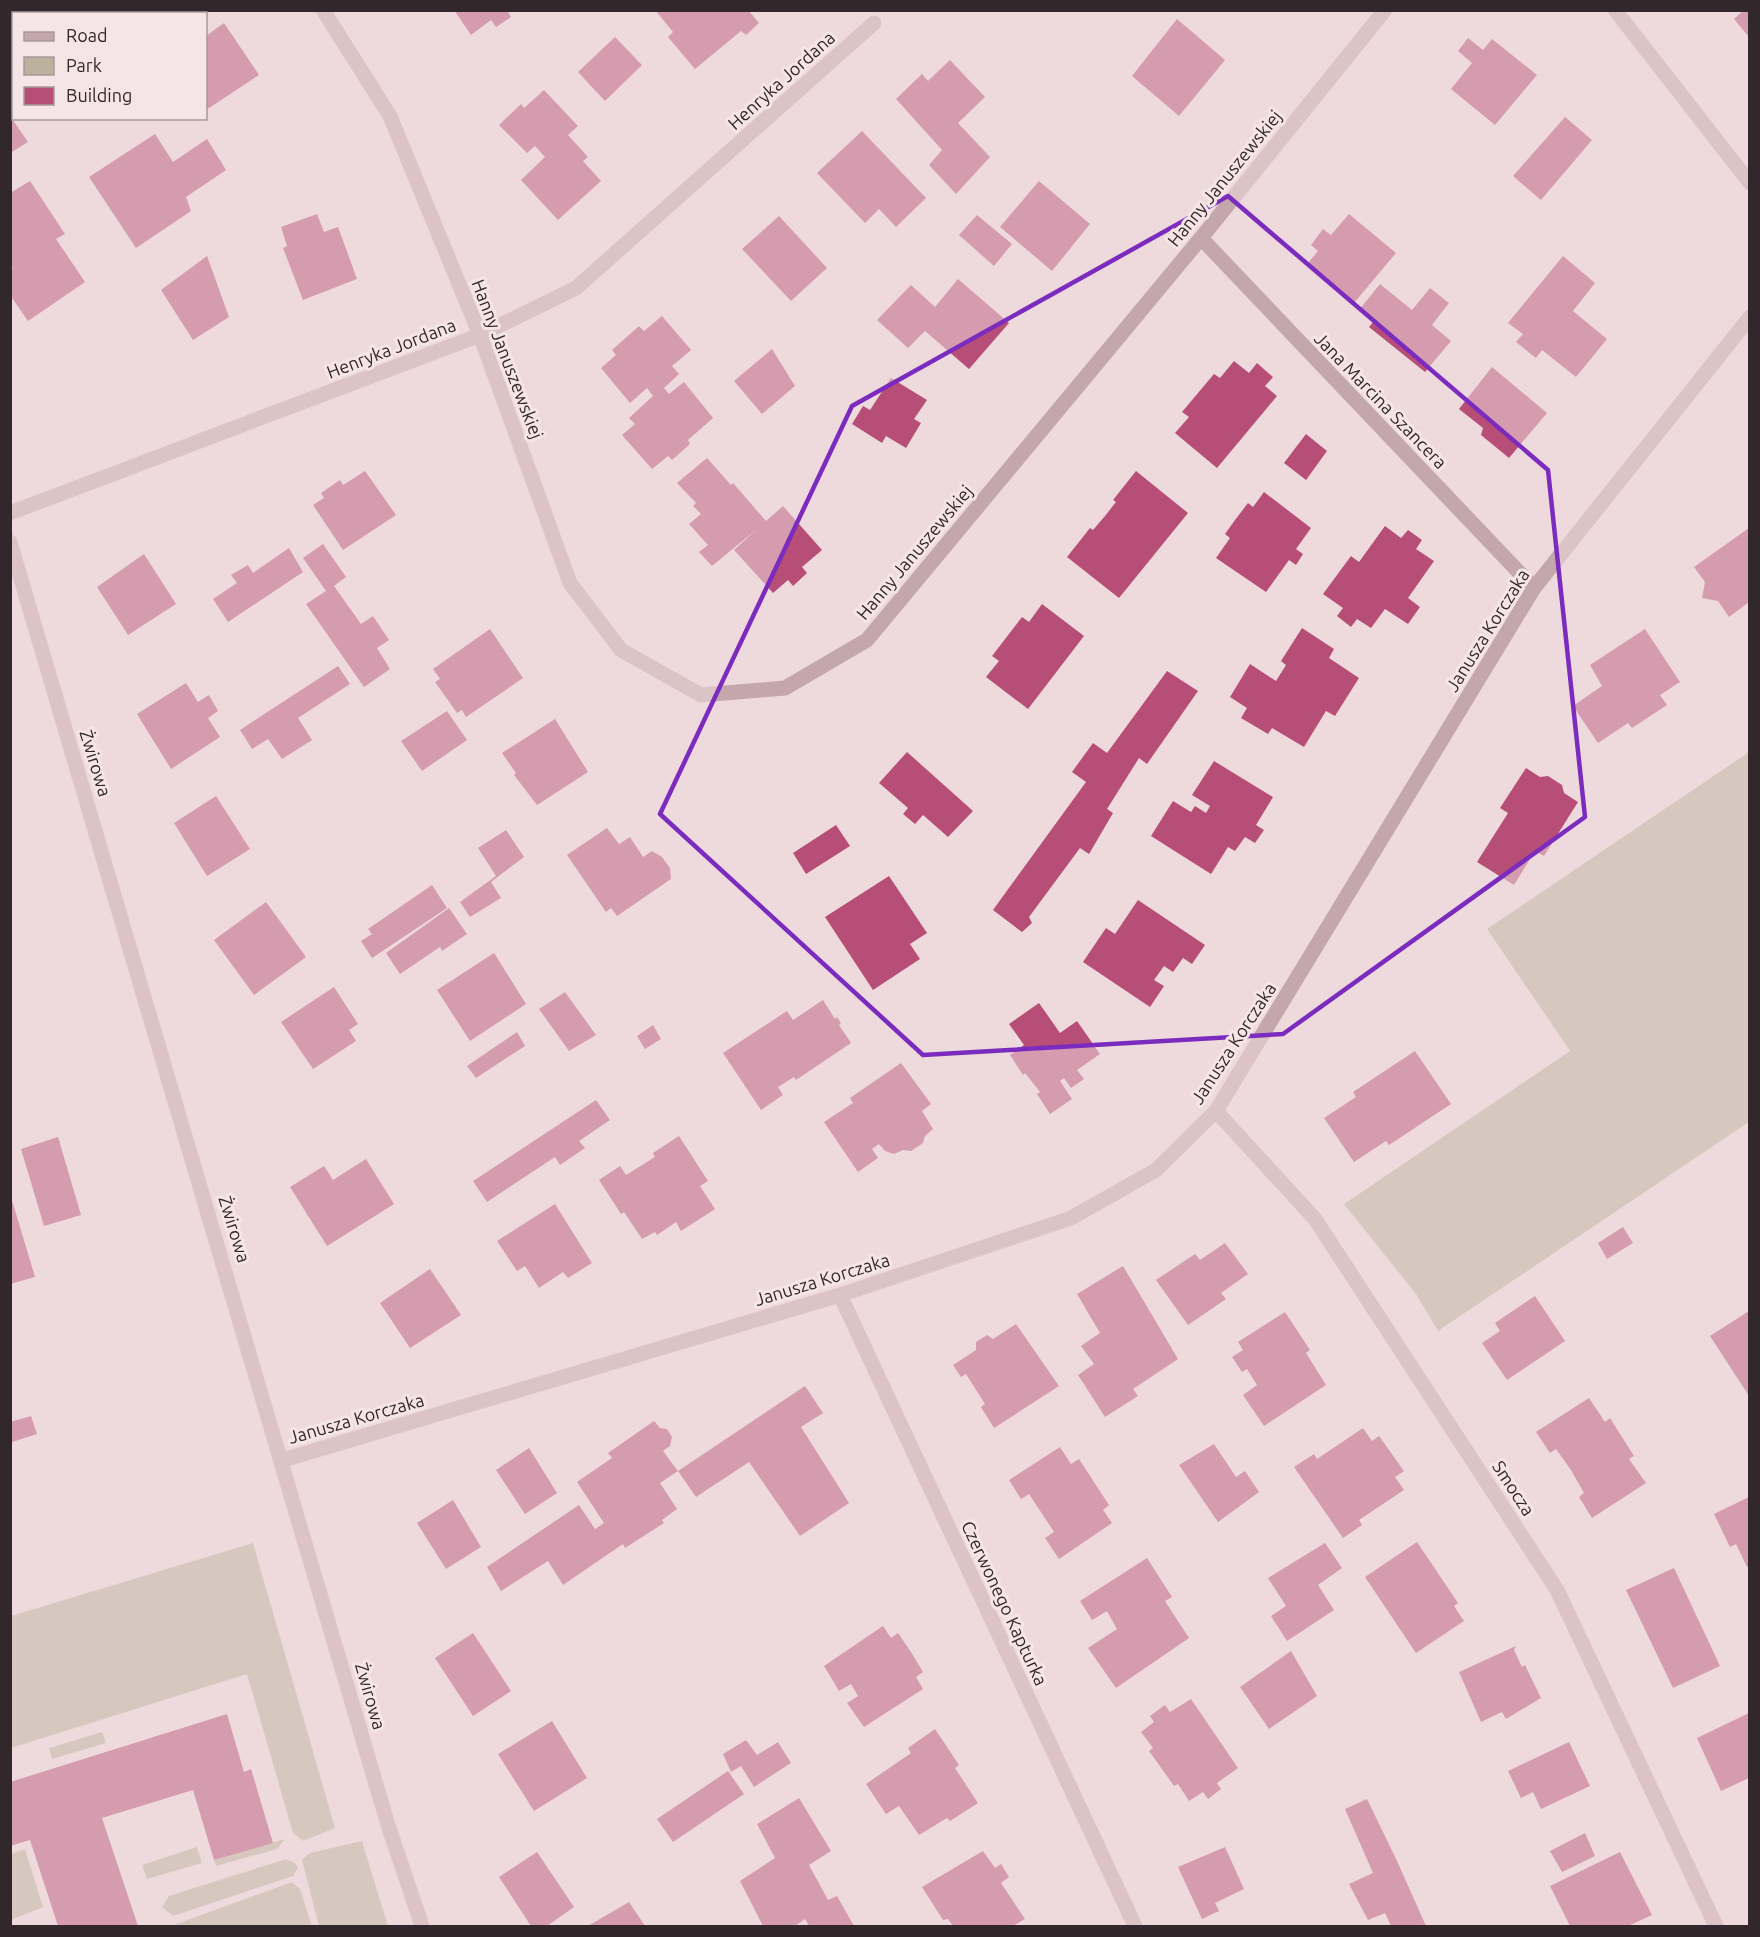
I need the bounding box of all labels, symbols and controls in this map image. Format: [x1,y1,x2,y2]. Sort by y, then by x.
legend [12,12,207,120]
text: Road [66,25,108,45]
street label: Henryka Jordana [724,27,838,133]
text: Park [66,55,102,75]
text: Building [66,85,132,105]
street label: Hanny Januszewskiej [1163,106,1285,250]
street label: Hanny Januszewskiej [468,276,548,442]
street label: Henryka Jordana [324,314,458,382]
street label: Jana Marcina Szancera [1311,328,1451,472]
street label: Hanny Januszewskiej [852,481,976,623]
street label: Janusza Korczaka [1441,565,1533,695]
street label: Żwirowa [76,727,116,799]
street label: Janusza Korczaka [1186,979,1280,1107]
street label: Żwirowa [215,1193,255,1265]
street label: Janusza Korczaka [752,1249,892,1309]
street label: Janusza Korczaka [286,1389,426,1447]
street label: Smocza [1489,1457,1539,1519]
street label: Czerwonego Kapturka [958,1518,1052,1688]
street label: Żwirowa [352,1660,390,1732]

